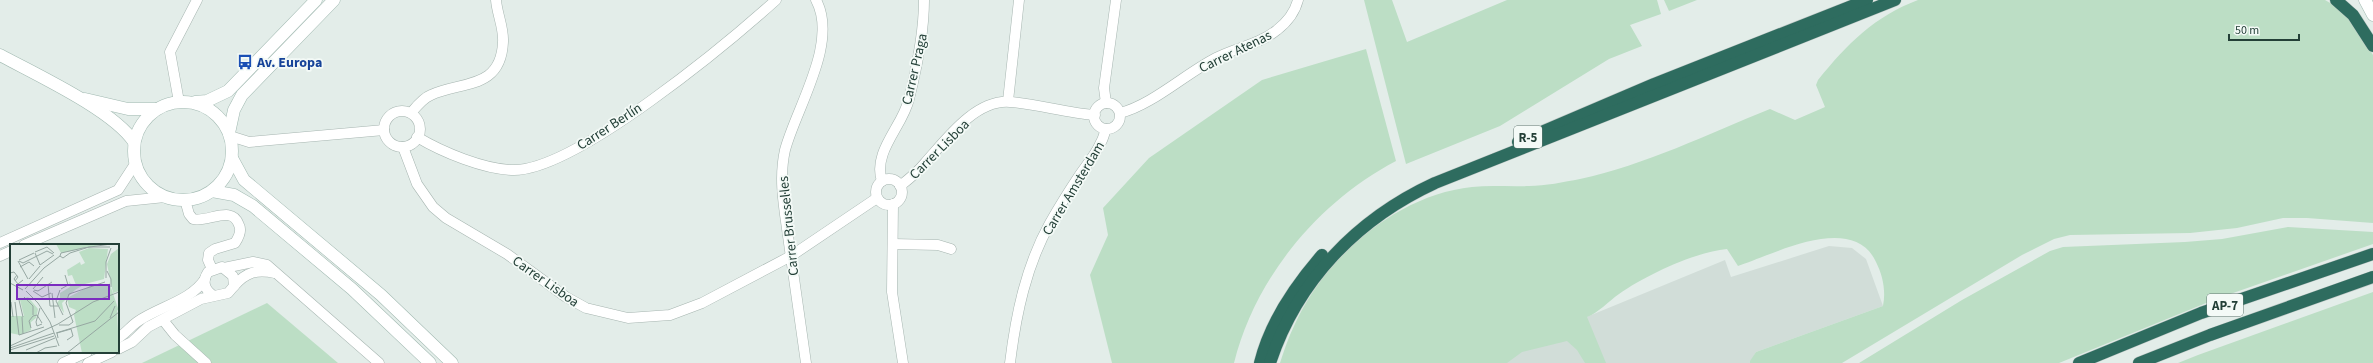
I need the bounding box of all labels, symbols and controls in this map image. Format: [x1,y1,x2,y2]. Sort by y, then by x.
scale bar [2229,16,2299,42]
text: 50 m [2235,22,2259,39]
street label: Carrer Atenas [1196,26,1275,78]
street label: Carrer Praga [897,32,933,107]
bus stop icon: Av. Europa [236,53,254,71]
place label: Av. Europa [256,53,322,73]
street label: Carrer Berlín [573,98,646,155]
street label: Carrer Lisboa [905,115,974,184]
road number: R-5 [1514,126,1542,148]
street label: Carrer Amsterdam [1038,138,1110,239]
street label: Carrer Brussel·les [774,175,804,277]
inset map [10,244,119,353]
street label: Carrer Lisboa [508,251,583,312]
road number: AP-7 [2207,294,2243,316]

